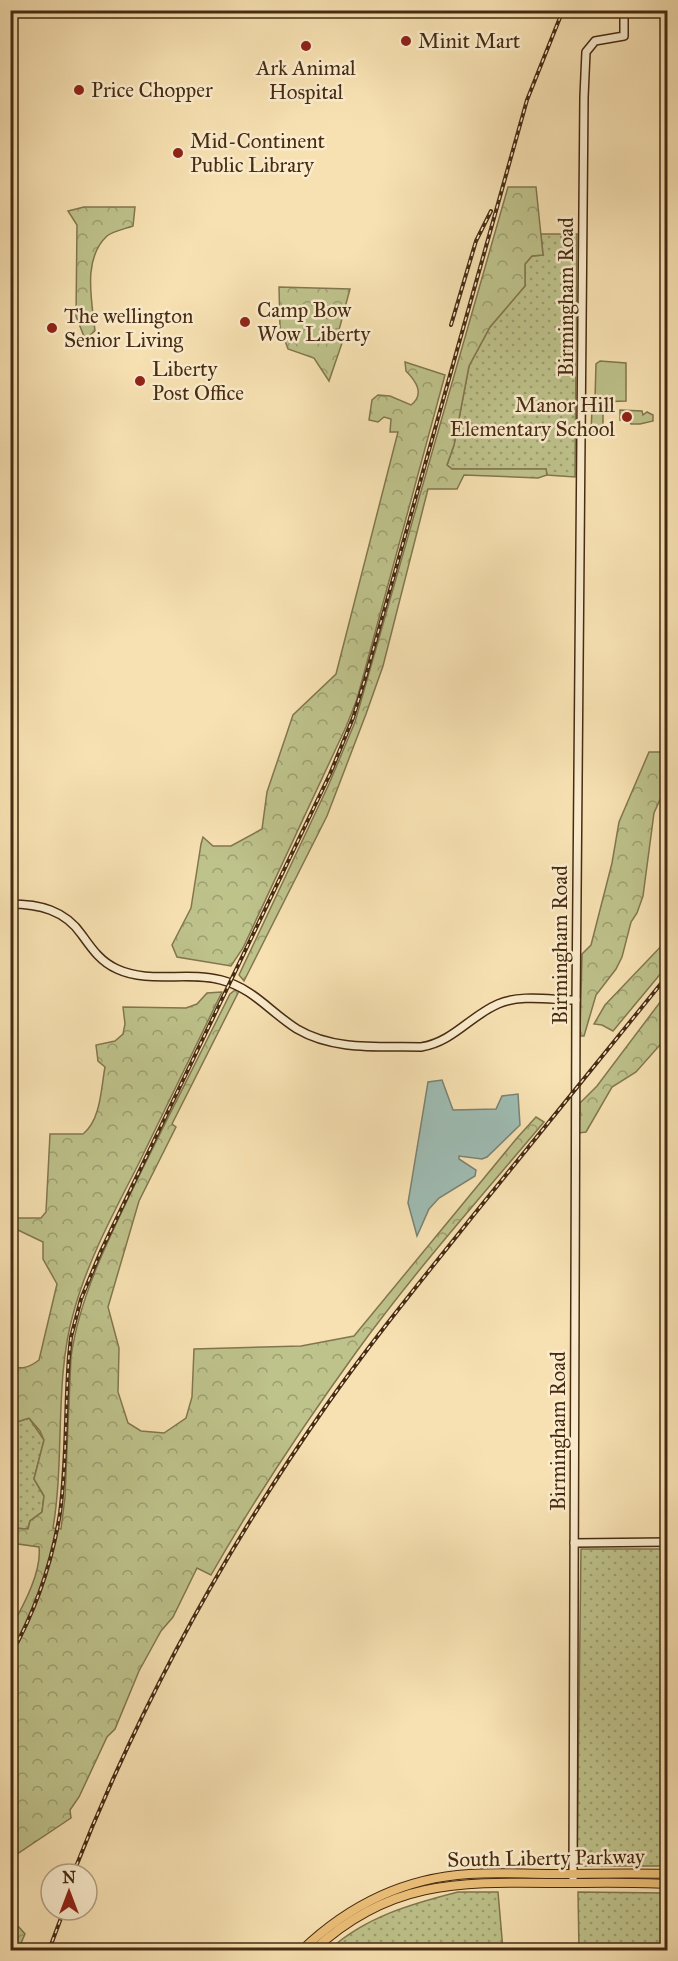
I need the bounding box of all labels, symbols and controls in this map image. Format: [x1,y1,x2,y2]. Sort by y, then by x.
place label: Minit Mart [418,28,521,54]
marker: Minit Mart [399,34,413,48]
marker: Ark Animal Hospital [299,39,313,53]
place label: Ark Animal Hospital [255,55,356,105]
place label: Price Chopper [91,77,213,103]
marker: Price Chopper [72,83,86,97]
place label: Mid-Continent Public Library [190,128,325,178]
marker: Mid-Continent Public Library [171,146,185,160]
street label: Birmingham Road [553,217,579,377]
place label: Camp Bow Wow Liberty [257,297,371,347]
place label: The wellington Senior Living [64,303,193,353]
marker: Camp Bow Wow Liberty [238,315,252,329]
marker: The wellington Senior Living [45,321,59,335]
place label: Liberty Post Office [152,356,244,406]
marker: Liberty Post Office [133,374,147,388]
place label: Manor Hill Elementary School [450,392,615,442]
marker: Manor Hill Elementary School [620,410,634,424]
street label: Birmingham Road [547,865,573,1025]
street label: Birmingham Road [545,1351,571,1511]
street label: South Liberty Parkway [447,1843,646,1873]
north arrow [39,1862,99,1922]
text: N [62,1868,76,1887]

